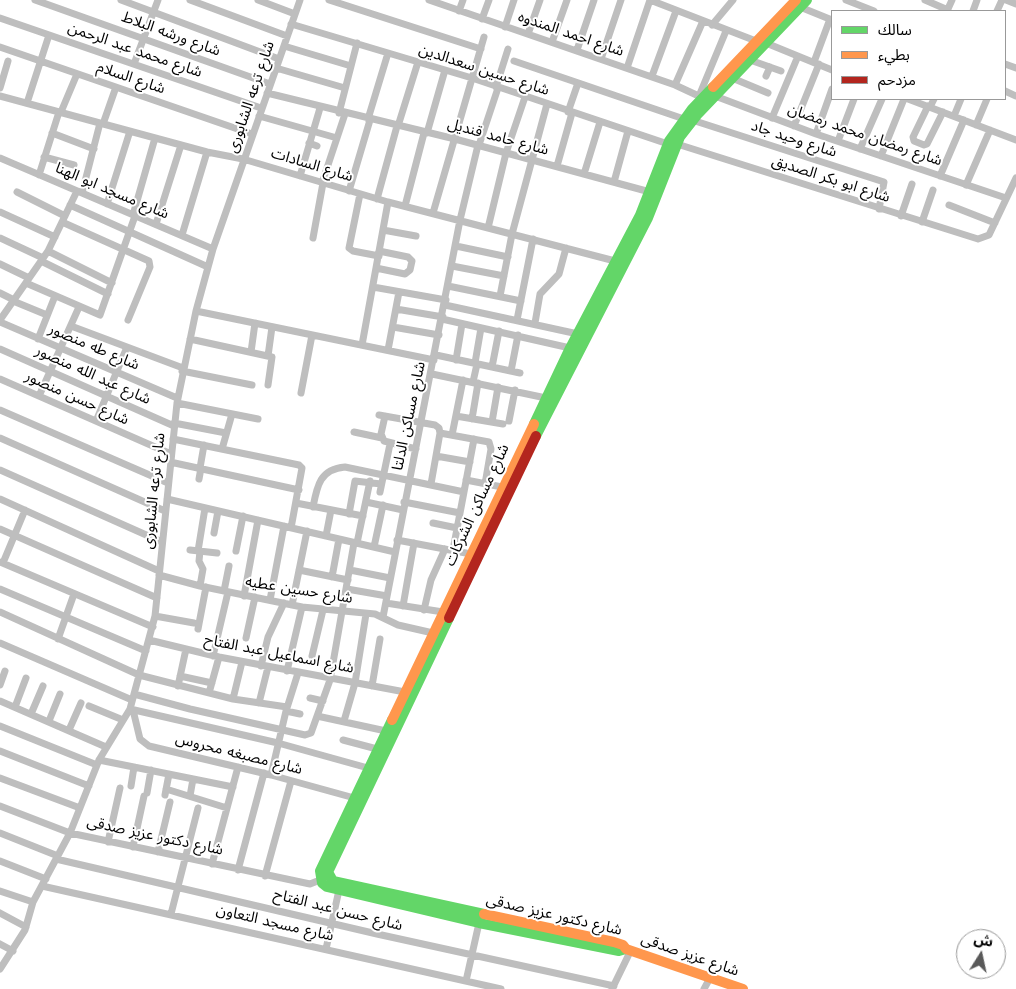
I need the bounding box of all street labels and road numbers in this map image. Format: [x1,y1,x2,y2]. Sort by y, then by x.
street label: شارع احمد المندوه [516,7,626,61]
street label: شارع ورشه البلاط [119,8,223,60]
street label: شارع محمد عبد الرحمن [66,19,204,81]
street label: شارع ترعه الشابورى [223,39,279,155]
street label: شارع حسين سعدالدين [417,40,551,100]
street label: شارع السلام [95,58,167,98]
street label: شارع رمضان محمد رمضان [785,100,945,170]
street label: شارع حامد قنديل [446,115,550,159]
street label: شارع وحيد جاد [749,117,839,161]
street label: شارع السادات [269,144,355,186]
street label: شارع ابو بكر الصديق [770,151,892,207]
street label: شارع مسجد ابو الهنا [52,159,172,223]
street label: شارع طه منصور [46,320,142,374]
street label: شارع عبد الله منصور [33,341,153,409]
street label: شارع مساكن الدلتا [389,360,429,472]
street label: شارع حسن منصور [22,367,132,429]
street label: شارع ترعه الشابورى [139,432,169,550]
street label: شارع مساكن الشركات [441,441,513,569]
street label: شارع حسين عطيه [244,573,354,607]
street label: شارع اسماعيل عبد الفتاح [203,631,355,677]
street label: شارع مصبغه محروس [174,730,304,778]
street label: شارع دكتور عزيز صدقى [85,813,225,859]
street label: شارع حسن عبد الفتاح [272,885,404,935]
street label: شارع دكتور عزيز صدقى [484,891,624,939]
street label: شارع مسجد التعاون [215,901,335,945]
street label: شارع عزيز صدقى [639,930,741,980]

